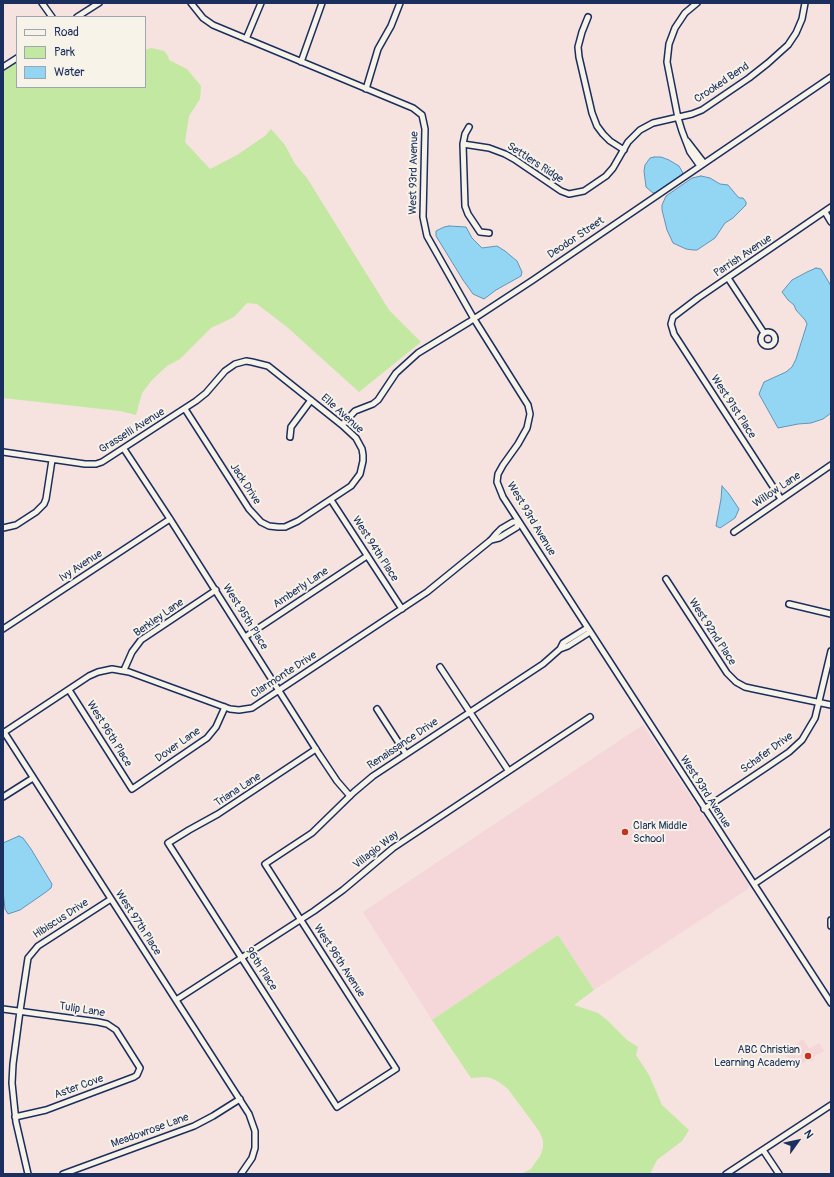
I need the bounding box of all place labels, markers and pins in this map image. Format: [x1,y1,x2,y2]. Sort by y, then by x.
place label: Clark Middle School [633,819,687,845]
marker: Clark Middle School [620,827,630,837]
place label: ABC Christian Learning Academy [714,1043,800,1069]
marker: ABC Christian Learning Academy [803,1051,813,1061]

